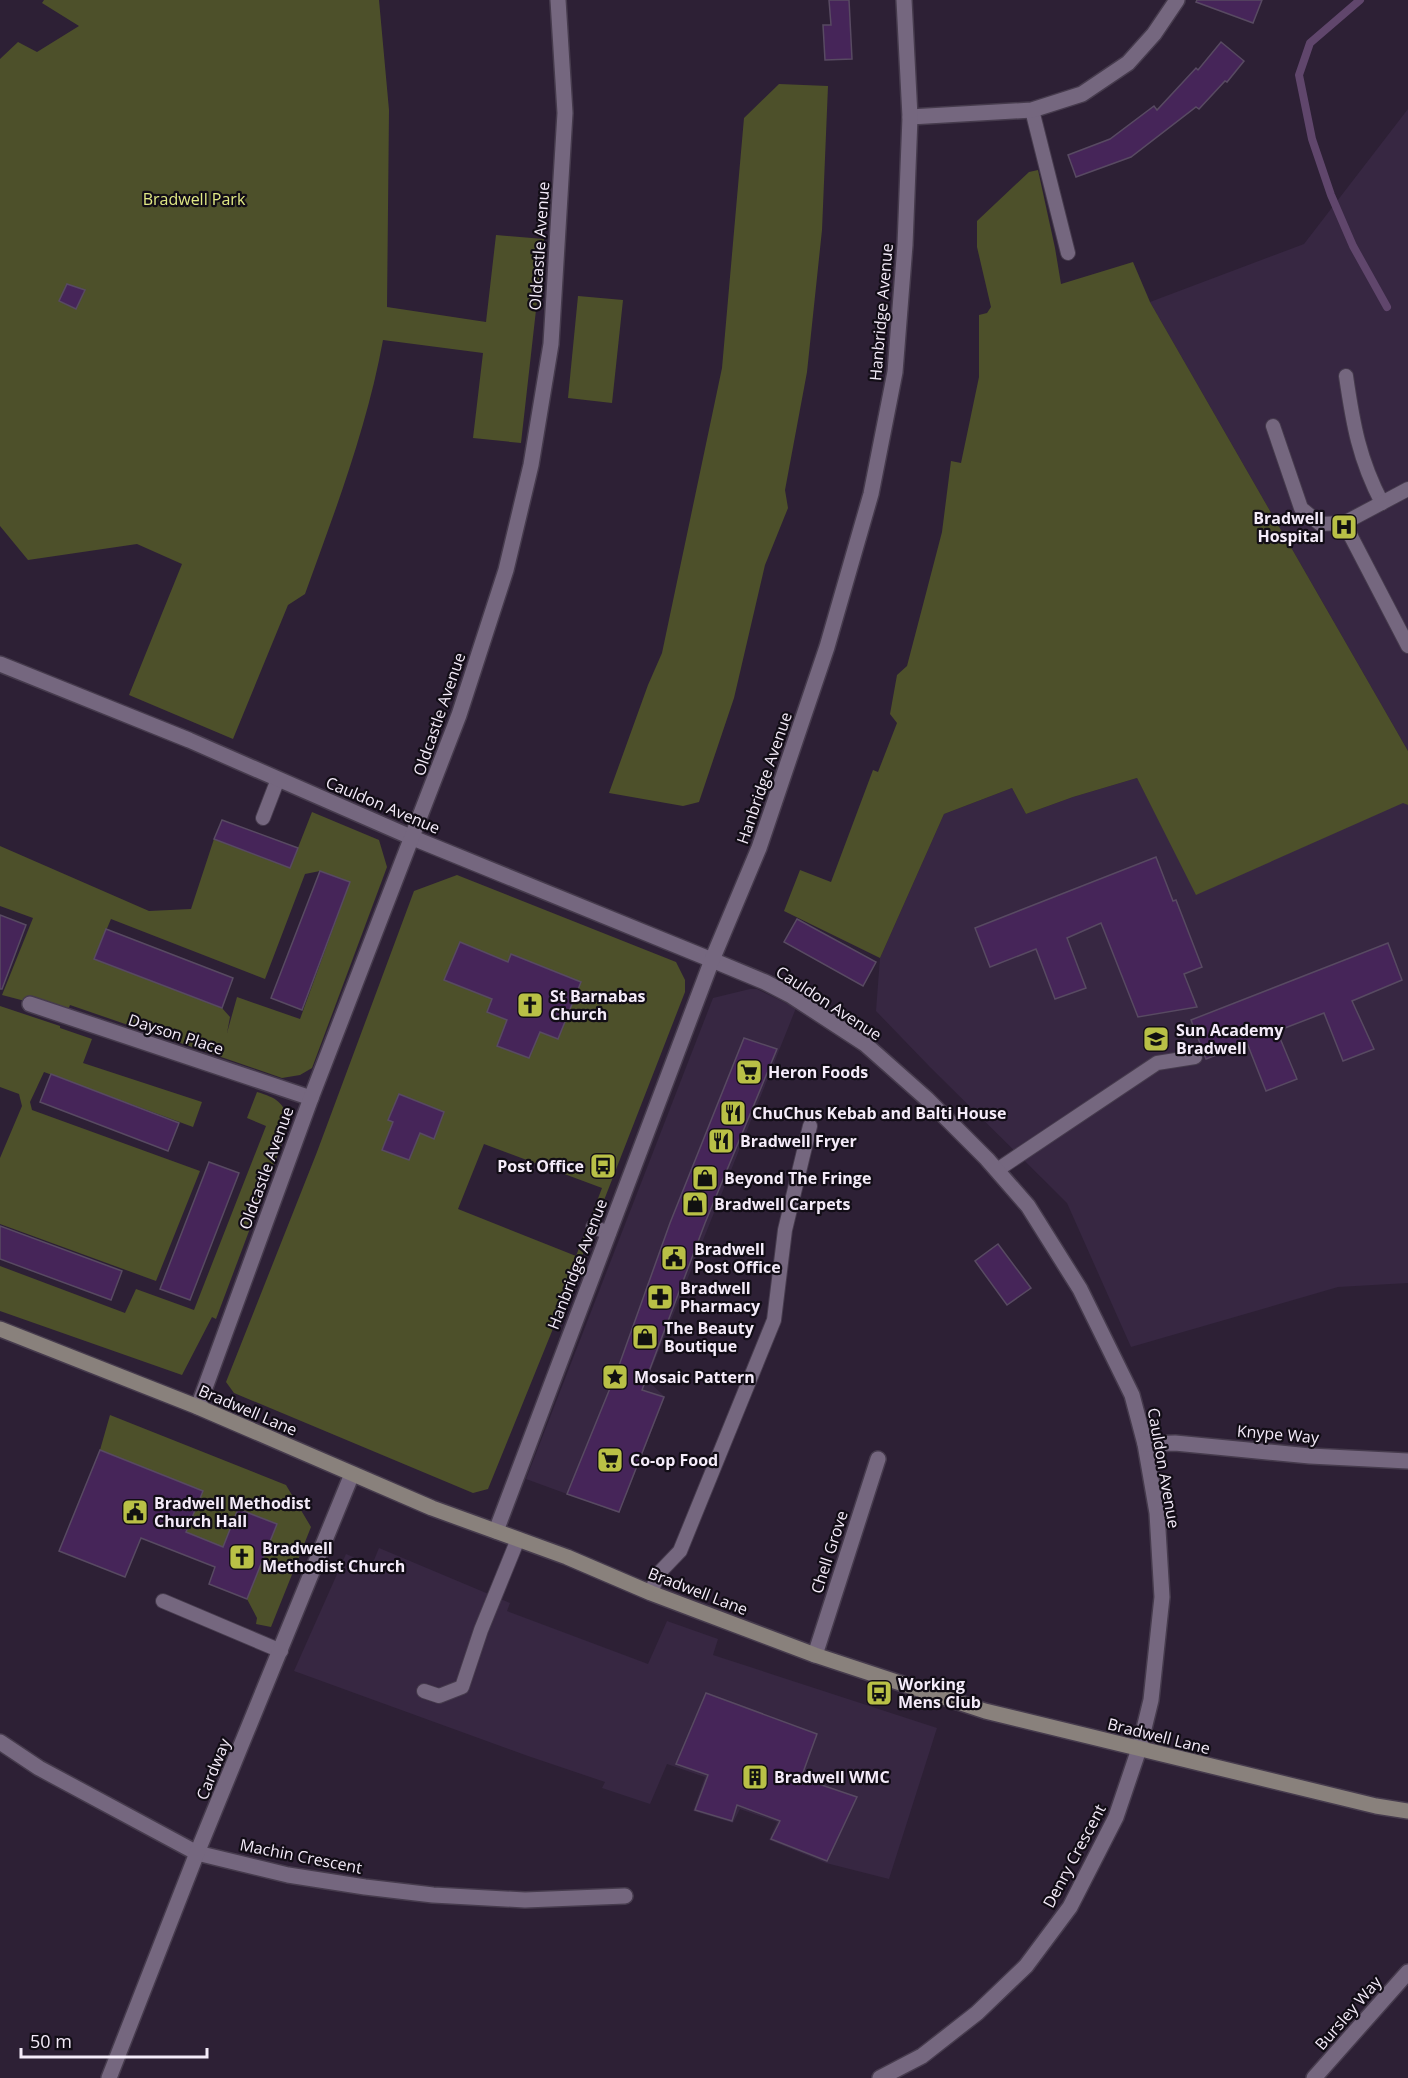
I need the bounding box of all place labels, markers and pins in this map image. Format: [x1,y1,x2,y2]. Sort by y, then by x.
place label: Bradwell Hospital [1253,507,1324,547]
hospital icon: Bradwell Hospital [1329,512,1359,542]
place label: St Barnabas Church [550,985,646,1025]
church icon: St Barnabas Church [515,990,545,1020]
place label: Sun Academy Bradwell [1176,1019,1284,1059]
school or university icon: Sun Academy Bradwell [1141,1024,1171,1054]
supermarket icon: Heron Foods [734,1057,764,1087]
place label: Heron Foods [768,1061,868,1083]
restaurant icon: ChuChus Kebab and Balti House [718,1098,748,1128]
place label: ChuChus Kebab and Balti House [752,1102,1007,1124]
restaurant icon: Bradwell Fryer [706,1126,736,1156]
place label: Bradwell Fryer [740,1130,857,1152]
bus stop icon: Post Office [588,1151,618,1181]
place label: Post Office [497,1155,584,1177]
shop icon: Beyond The Fringe [690,1163,720,1193]
place label: Beyond The Fringe [724,1167,871,1189]
shop icon: Bradwell Carpets [680,1189,710,1219]
place label: Bradwell Carpets [714,1193,851,1215]
place label: Bradwell Post Office [694,1238,781,1278]
public building icon: Bradwell Post Office [659,1243,689,1273]
place label: Bradwell Pharmacy [680,1277,761,1317]
pharmacy icon: Bradwell Pharmacy [645,1282,675,1312]
place label: The Beauty Boutique [664,1317,755,1357]
shop icon: The Beauty Boutique [630,1322,660,1352]
place icon: Mosaic Pattern [600,1362,630,1392]
place label: Mosaic Pattern [634,1366,755,1388]
supermarket icon: Co-op Food [595,1445,625,1475]
place label: Co-op Food [630,1449,718,1471]
place label: Bradwell Methodist Church Hall [154,1492,311,1532]
public building icon: Bradwell Methodist Church Hall [120,1497,150,1527]
place label: Bradwell Methodist Church [262,1537,405,1577]
church icon: Bradwell Methodist Church [227,1542,257,1572]
place label: Working Mens Club [898,1673,981,1713]
bus stop icon: Working Mens Club [864,1678,894,1708]
building icon: Bradwell WMC [740,1762,770,1792]
place label: Bradwell WMC [774,1766,890,1788]

